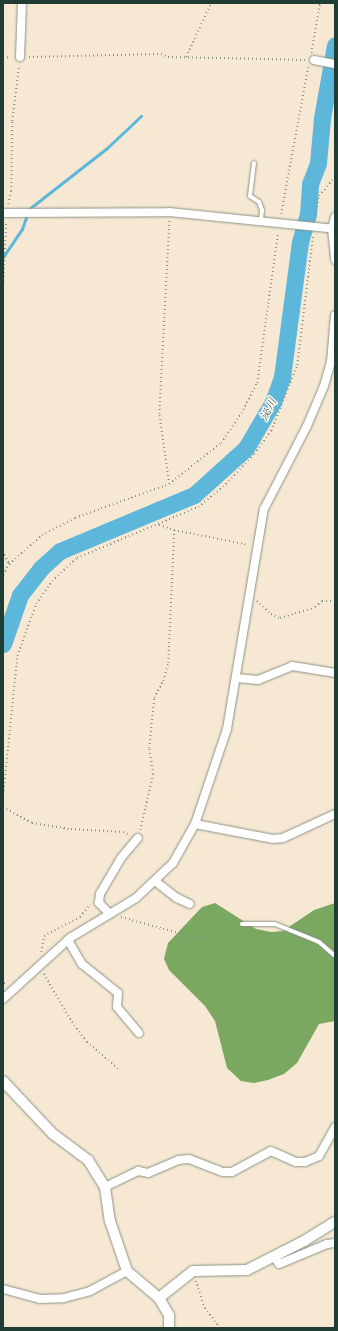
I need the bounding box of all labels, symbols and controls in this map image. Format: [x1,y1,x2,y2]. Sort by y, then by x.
water label: 泌川 [256,395,280,423]

